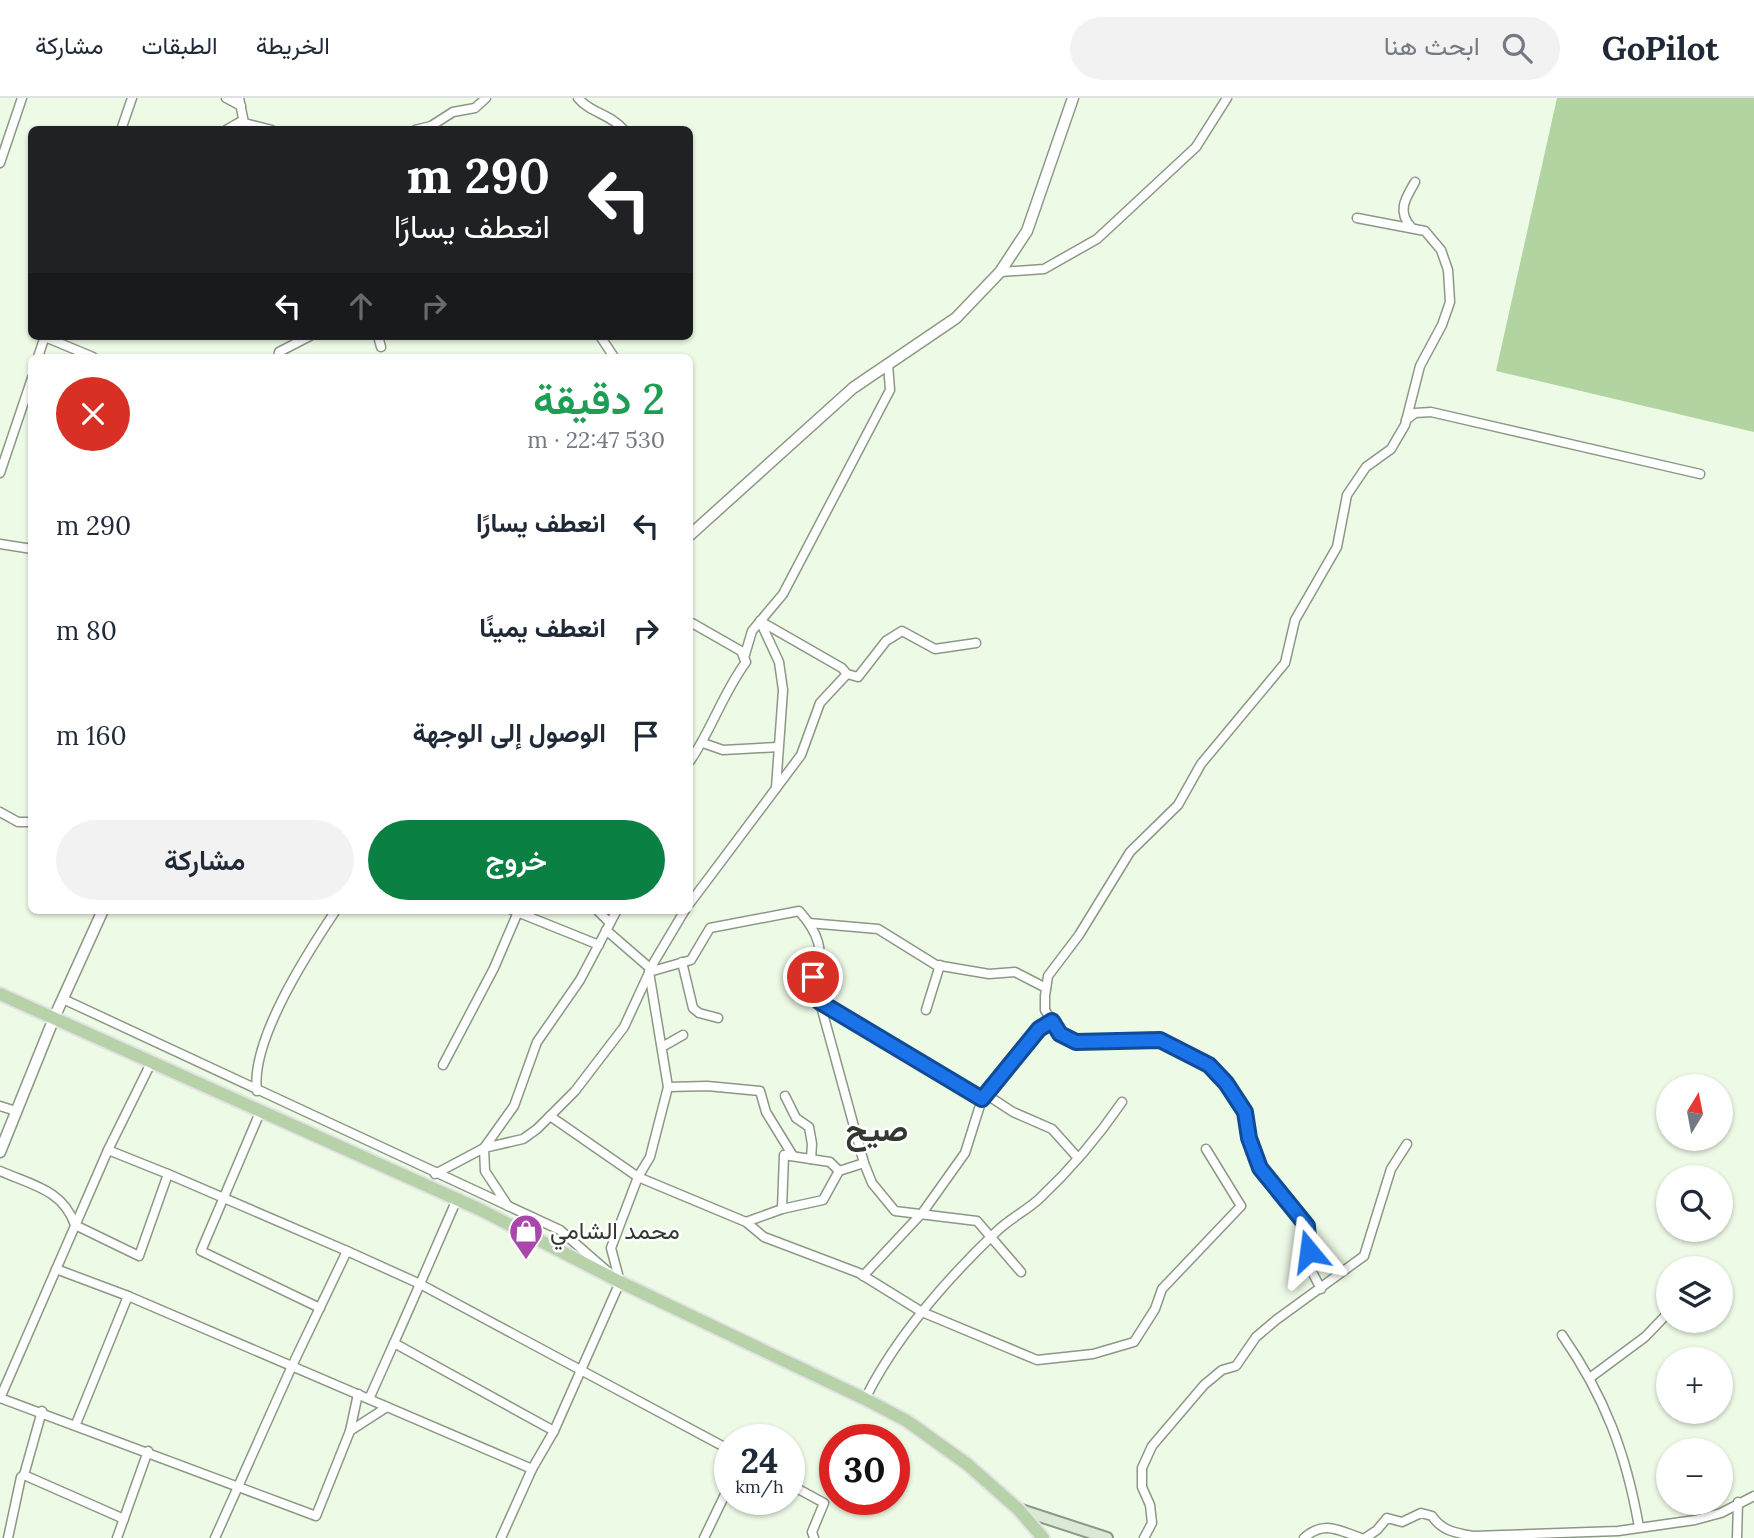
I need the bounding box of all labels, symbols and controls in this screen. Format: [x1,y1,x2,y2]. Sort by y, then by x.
search box [1070,17,1560,80]
text: GoPilot [1602,27,1719,69]
text: ابحث هنا [1384,29,1480,62]
icon: search [1498,29,1536,67]
text: مشاركة [35,30,103,61]
text: الطبقات [141,30,218,61]
text: الخريطة [256,30,330,61]
text: 290 m [407,144,550,206]
icon: left [574,154,665,245]
text: انعطف يسارًا [394,206,550,247]
icon: left [269,287,307,325]
icon: ahead [342,287,380,325]
icon: right [415,287,453,325]
text: 2 دقيقة [533,372,665,426]
button: close [56,377,130,451]
text: 530 m · 22:47 [527,425,665,454]
text: انعطف يسارًا [476,506,606,539]
icon: left [627,507,665,545]
text: 290 m [56,509,131,542]
text: انعطف يمينًا [479,611,606,644]
icon: right [627,612,665,650]
text: 80 m [56,614,117,647]
text: الوصول إلى الوجهة [413,716,606,749]
icon: arrive [627,717,665,755]
text: 160 m [56,719,127,752]
button: مشاركة [56,820,354,900]
button: خروج [368,820,665,900]
pin [783,947,843,1007]
icon: arrive [794,958,832,996]
north arrow [1656,1074,1732,1152]
map controls [1656,1074,1733,1515]
district label: صيح [846,1109,908,1152]
button: search [1656,1165,1733,1242]
shop icon: محمد الشامي [507,1212,545,1261]
position arrow [1272,1214,1346,1288]
place label: محمد الشامي [550,1215,680,1250]
button: layers [1656,1256,1733,1333]
button: + [1656,1347,1733,1424]
speed limit sign: 30 [819,1424,910,1515]
text: 24 [741,1438,778,1483]
button: − [1656,1438,1733,1515]
text: km/h [735,1475,784,1498]

